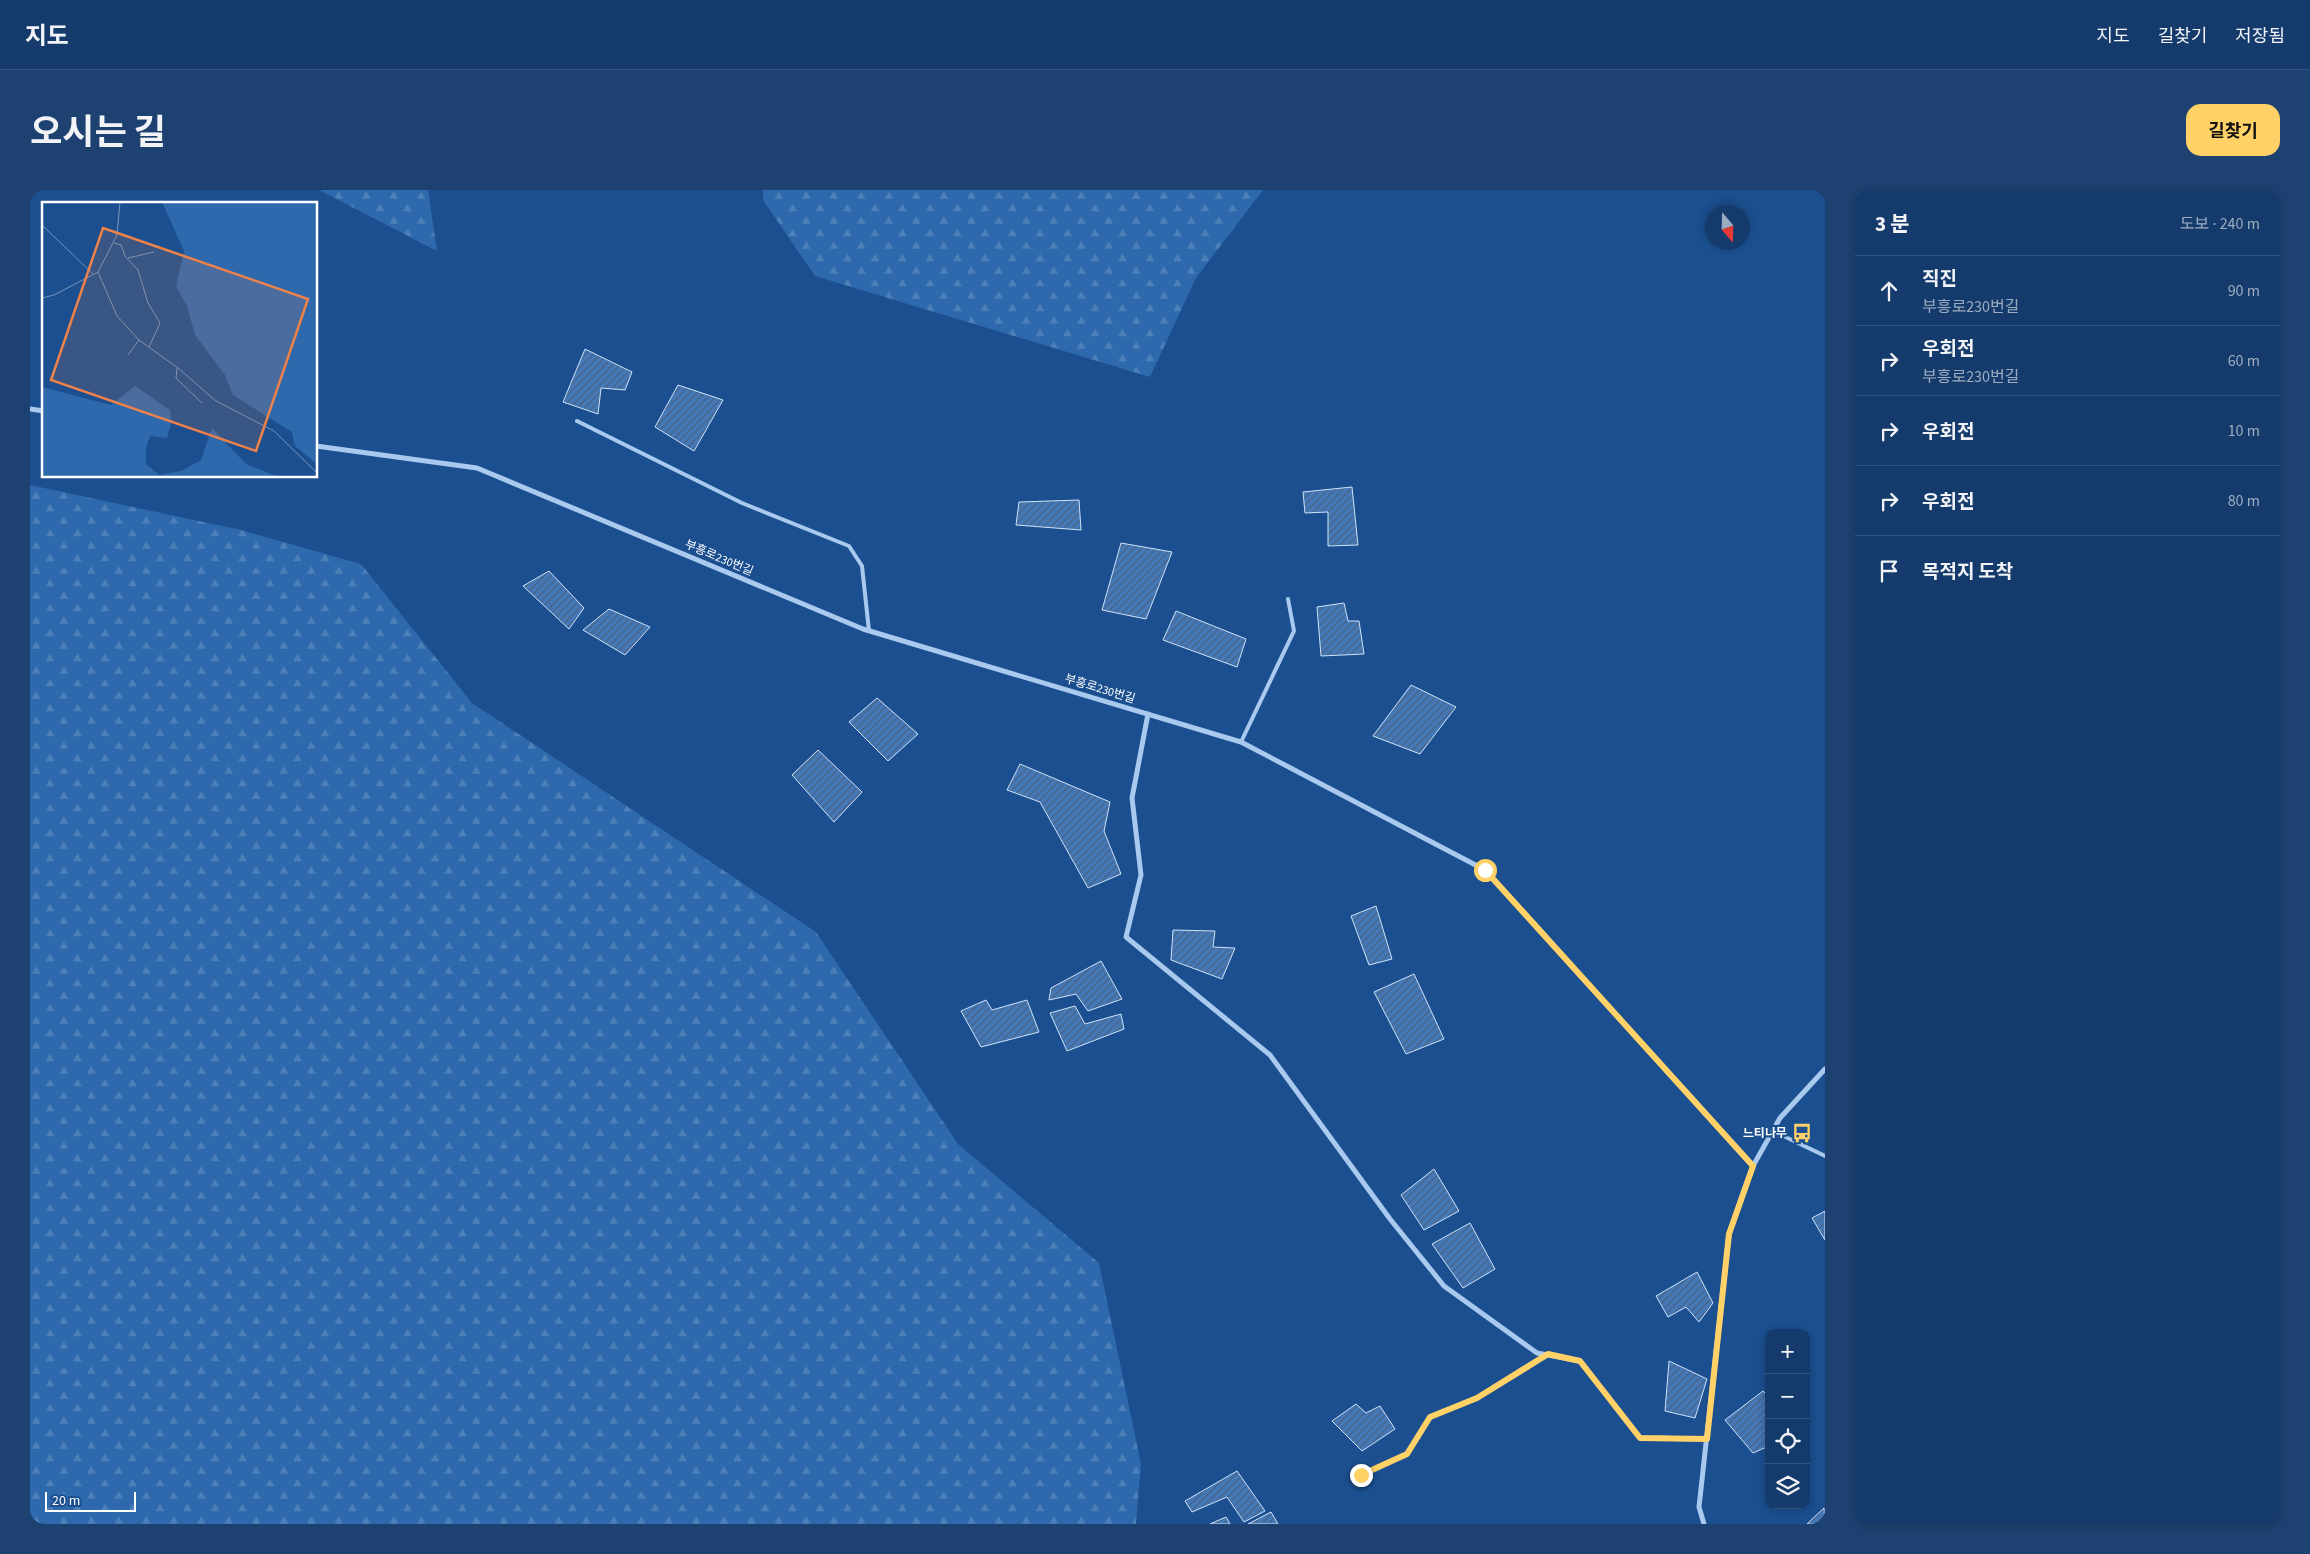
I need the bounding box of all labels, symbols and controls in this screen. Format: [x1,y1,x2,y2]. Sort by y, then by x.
text: 지도 [25,19,69,54]
text: 지도 [2097,24,2130,49]
text: 길찾기 [2158,24,2207,49]
text: 저장됨 [2235,24,2285,49]
button: 길찾기 [2186,104,2280,156]
text: 오시는 길 [30,108,166,158]
inset map [42,202,318,478]
north arrow [1705,205,1750,250]
text: 3 분 [1875,209,1910,239]
text: 도보 · 240 m [2180,213,2260,235]
text: 직진 [1922,266,1957,293]
icon: ahead [1875,277,1903,305]
text: 90 m [2228,280,2260,302]
text: 부흥로230번길 [1922,296,2019,318]
text: 우회전 [1922,336,1974,363]
icon: right [1875,347,1903,375]
text: 60 m [2228,350,2260,372]
text: 부흥로230번길 [1922,366,2019,388]
icon: right [1875,417,1903,445]
text: 우회전 [1922,419,1974,446]
text: 10 m [2228,420,2260,442]
icon: right [1875,487,1903,515]
text: 우회전 [1922,489,1974,516]
text: 80 m [2228,490,2260,512]
street label: 부흥로230번길 [682,536,756,580]
icon: arrive [1875,557,1903,585]
text: 목적지 도착 [1922,559,2013,586]
street label: 부흥로230번길 [1063,670,1137,708]
route start [1474,859,1497,882]
bus stop icon: 느티나무 [1791,1122,1813,1144]
place label: 느티나무 [1743,1125,1787,1142]
map controls [1765,1329,1810,1509]
button: + [1765,1329,1810,1374]
button: − [1765,1374,1810,1419]
button: locate [1765,1419,1810,1464]
route end [1350,1464,1373,1487]
button: layers [1765,1464,1810,1509]
scale bar [45,1489,136,1512]
text: 20 m [52,1491,80,1511]

